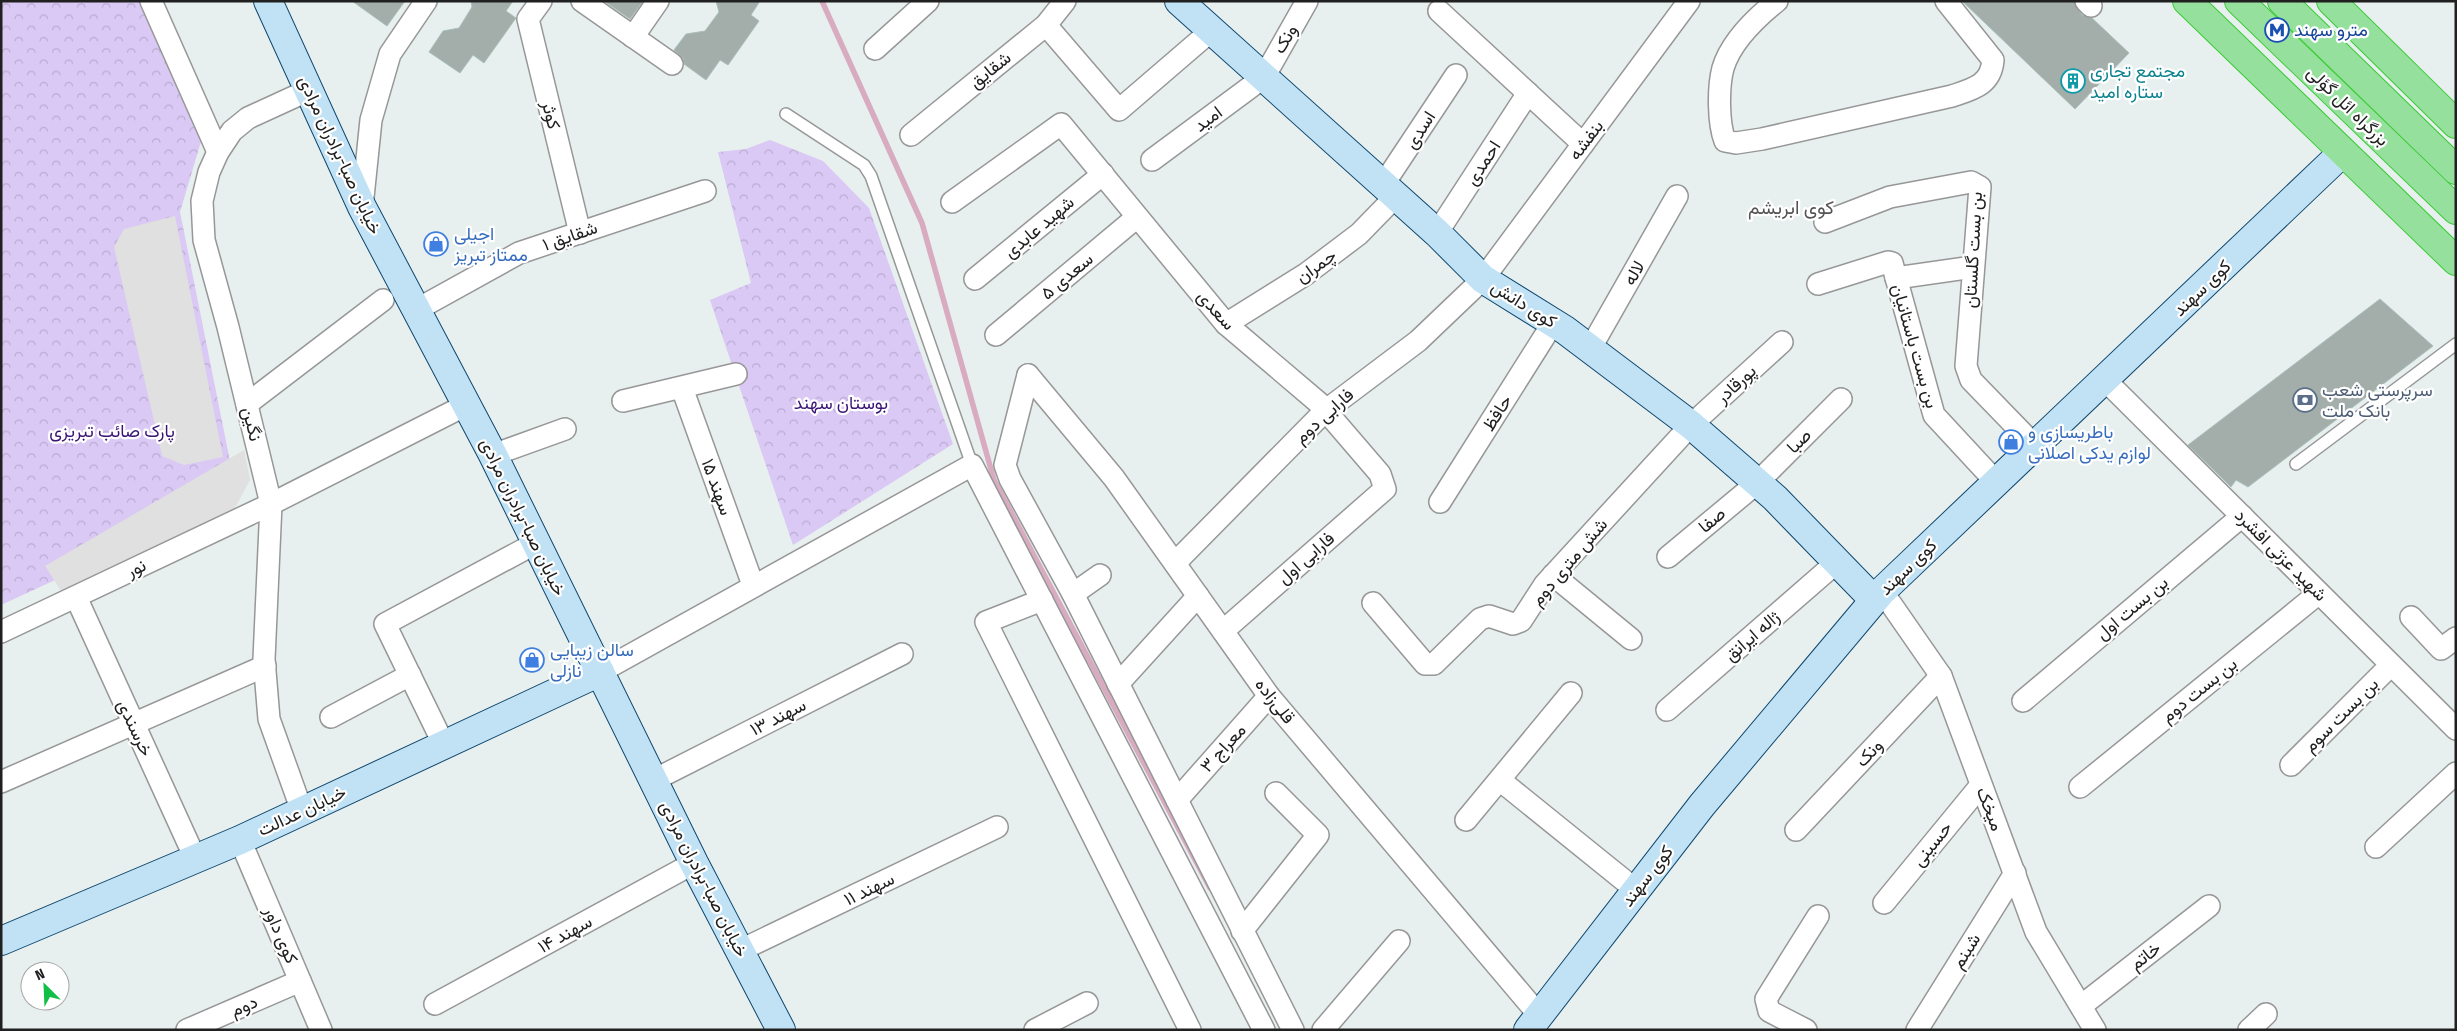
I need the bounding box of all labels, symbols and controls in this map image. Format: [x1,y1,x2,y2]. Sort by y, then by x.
metro station icon: مترو سهند [2264,17,2290,43]
place label: مترو سهند [2294,19,2368,41]
street label: ونک [1268,20,1302,58]
street label: شقایق [965,47,1015,93]
place label: مجتمع تجاری ستاره امید [2090,60,2185,103]
street label: بزرگراه ائل گؤلی [2302,61,2394,151]
building icon: مجتمع تجاری ستاره امید [2060,68,2086,94]
street label: خیابان صبا-برادران مرادی [294,72,386,238]
street label: کوثر [537,98,565,131]
street label: امید [1189,101,1227,137]
street label: اسدی [1400,107,1440,153]
street label: بنفشه [1564,115,1608,165]
street label: احمدی [1460,137,1506,189]
street label: شهید عابدی [999,191,1079,263]
street label: بن بست گلستان [1959,191,1987,309]
district label: کوی ابریشم [1748,196,1834,220]
street label: شقایق ۱ [540,216,600,256]
place label: اجیلی ممتاز تبریز [453,223,528,266]
shop icon: اجیلی ممتاز تبریز [423,231,449,257]
street label: چمران [1291,244,1341,289]
street label: سعدی ۵ [1036,248,1098,304]
street label: کوی سهند [2169,255,2235,321]
street label: لاله [1618,257,1650,289]
street label: کوی دانش [1487,275,1561,333]
street label: بن بست باستانیان [1887,281,1943,411]
street label: سعدی [1192,285,1240,335]
street label: پورقادر [1710,360,1761,410]
place label: سرپرستی شعب بانک ملت [2322,379,2433,422]
street label: فارابی دوم [1290,384,1359,449]
bank icon: سرپرستی شعب بانک ملت [2292,387,2318,413]
street label: حافظ [1477,391,1517,435]
park label: بوستان سهند [794,392,888,414]
street label: نگین [237,405,267,443]
park label: پارک صائب تبریزی [49,420,175,443]
place label: باطریسازی و لوازم یدکی اصلانی [2028,421,2151,465]
street label: صبا [1782,424,1816,458]
shop icon: باطریسازی و لوازم یدکی اصلانی [1998,429,2024,455]
street label: خیابان صبا-برادران مرادی [475,435,571,599]
street label: سهند ۱۵ [697,456,737,518]
street label: صفا [1694,502,1730,538]
street label: شهید عزتی افشرد [2230,504,2332,606]
street label: شش متری دوم [1526,514,1613,611]
street label: فارابی اول [1273,527,1339,589]
street label: کوی سهند [1875,534,1941,600]
street label: نور [122,554,150,583]
street label: بن بست اول [2091,571,2173,645]
street label: ژاله ایرانق [1720,605,1785,666]
place label: سالن زیبایی نازلی [550,639,634,682]
shop icon: سالن زیبایی نازلی [519,647,545,673]
street label: بن بست دوم [2157,653,2242,728]
street label: بن بست سوم [2299,673,2384,758]
street label: قلی‌زاده [1250,674,1300,728]
street label: سهند ۱۳ [746,694,810,740]
street label: خرسندی [112,696,158,760]
street label: معراج ۳ [1195,719,1251,778]
street label: ونک [1851,734,1887,772]
street label: خیابان عدالت [254,781,350,841]
street label: میخک [1972,784,2008,834]
street label: خیابان صبا-برادران مرادی [655,797,753,961]
street label: حسینی [1907,817,1957,871]
street label: کوی سهند [1616,841,1678,911]
street label: سهند ۱۱ [840,867,898,911]
street label: کوی داور [259,902,303,967]
street label: سهند ۱۴ [534,910,596,958]
street label: شبنم [1947,929,1986,973]
street label: خاتم [2125,937,2166,976]
north arrow [20,961,70,1011]
text: N [33,965,47,984]
street label: دوم [227,991,261,1022]

